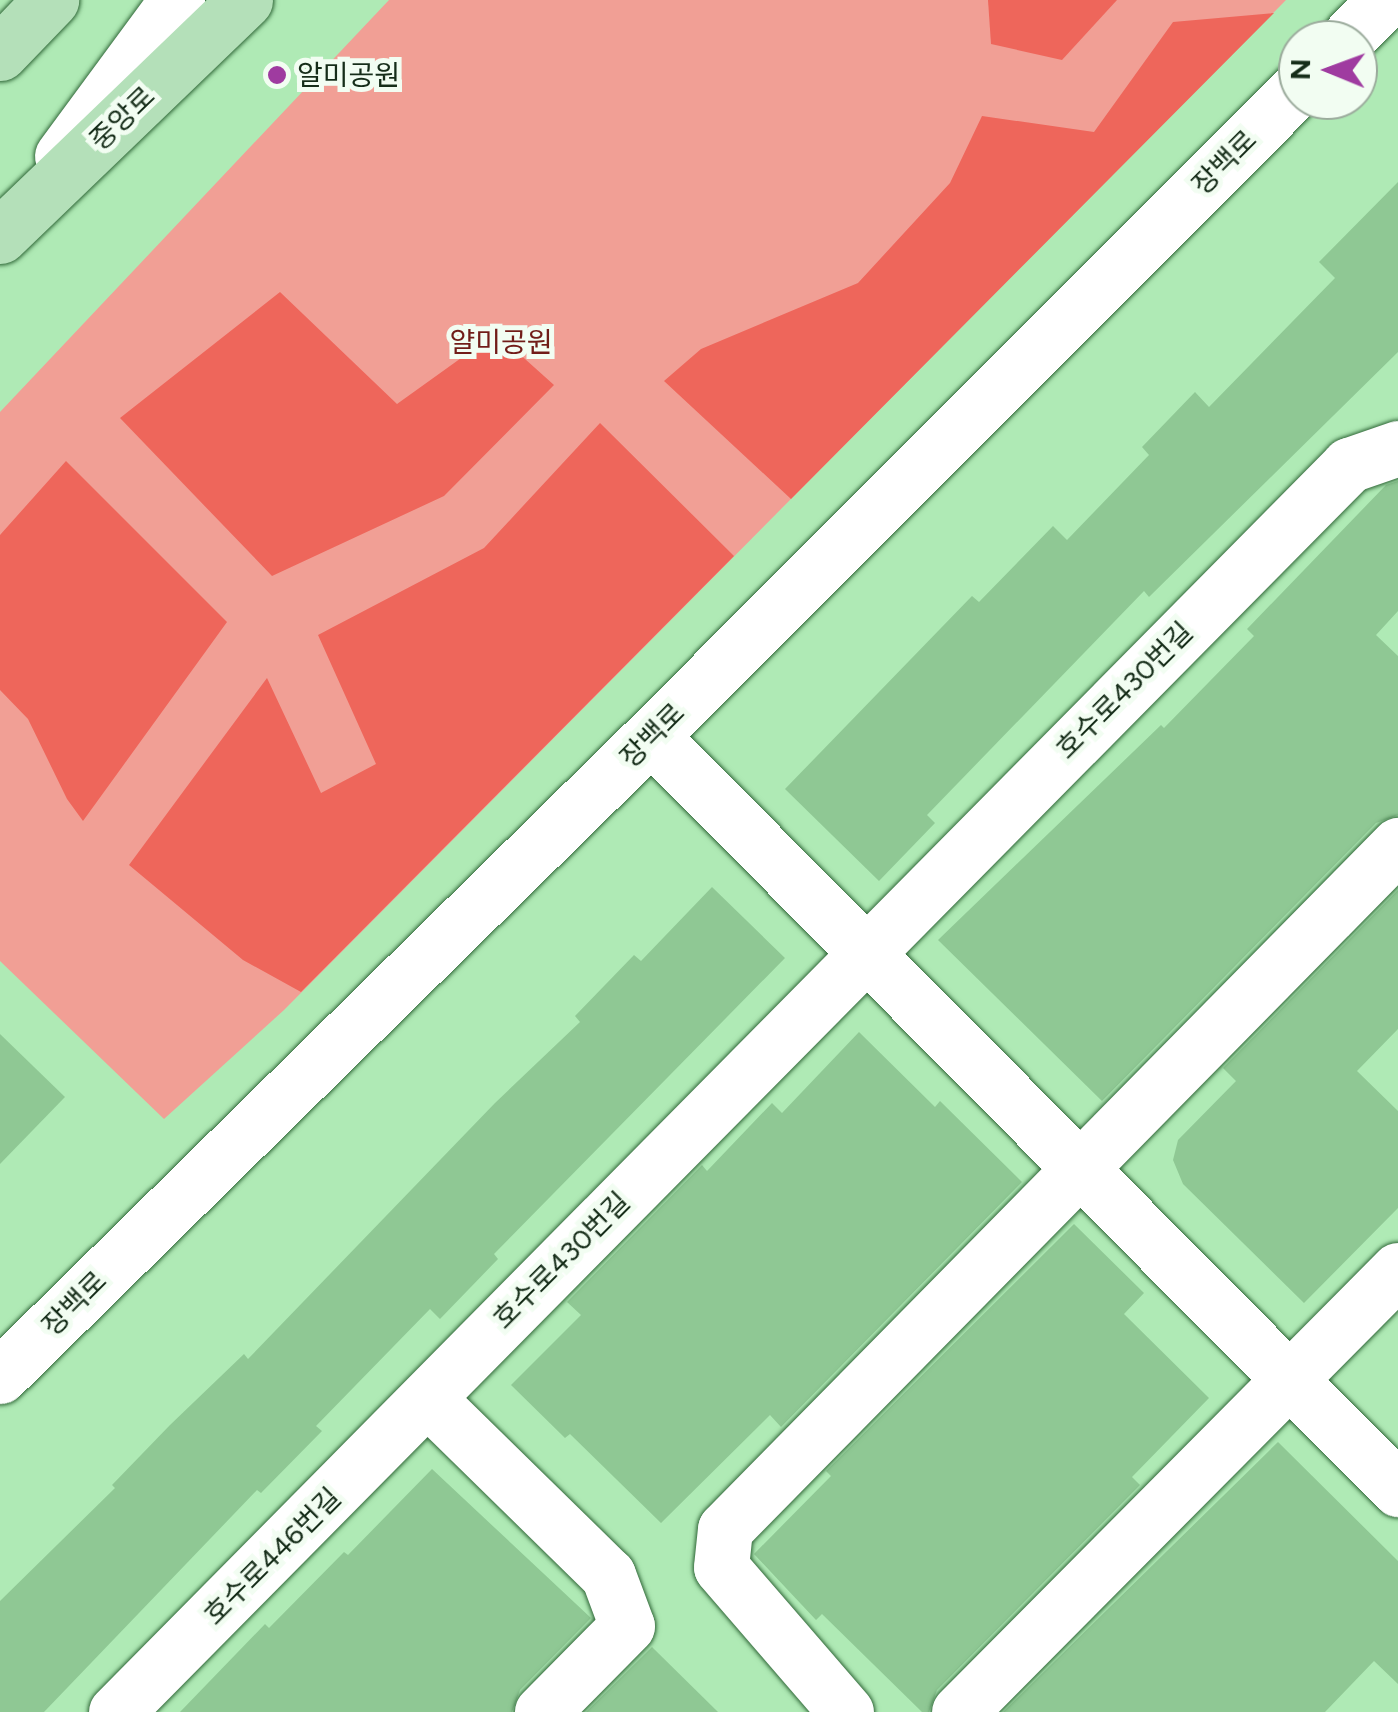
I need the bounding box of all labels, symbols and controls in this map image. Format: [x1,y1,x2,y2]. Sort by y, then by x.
north arrow [1278,20,1378,120]
place label: 알미공원 [297,58,400,92]
text: N [1283,58,1317,81]
marker: 알미공원 [266,64,288,86]
street label: 중앙로 [83,79,161,157]
street label: 장백로 [1185,123,1263,201]
park label: 얄미공원 [449,325,553,359]
street label: 호수로430번길 [1049,615,1199,765]
street label: 장백로 [613,696,691,774]
street label: 호수로430번길 [486,1185,636,1335]
street label: 장백로 [35,1264,113,1342]
street label: 호수로446번길 [197,1481,347,1631]

